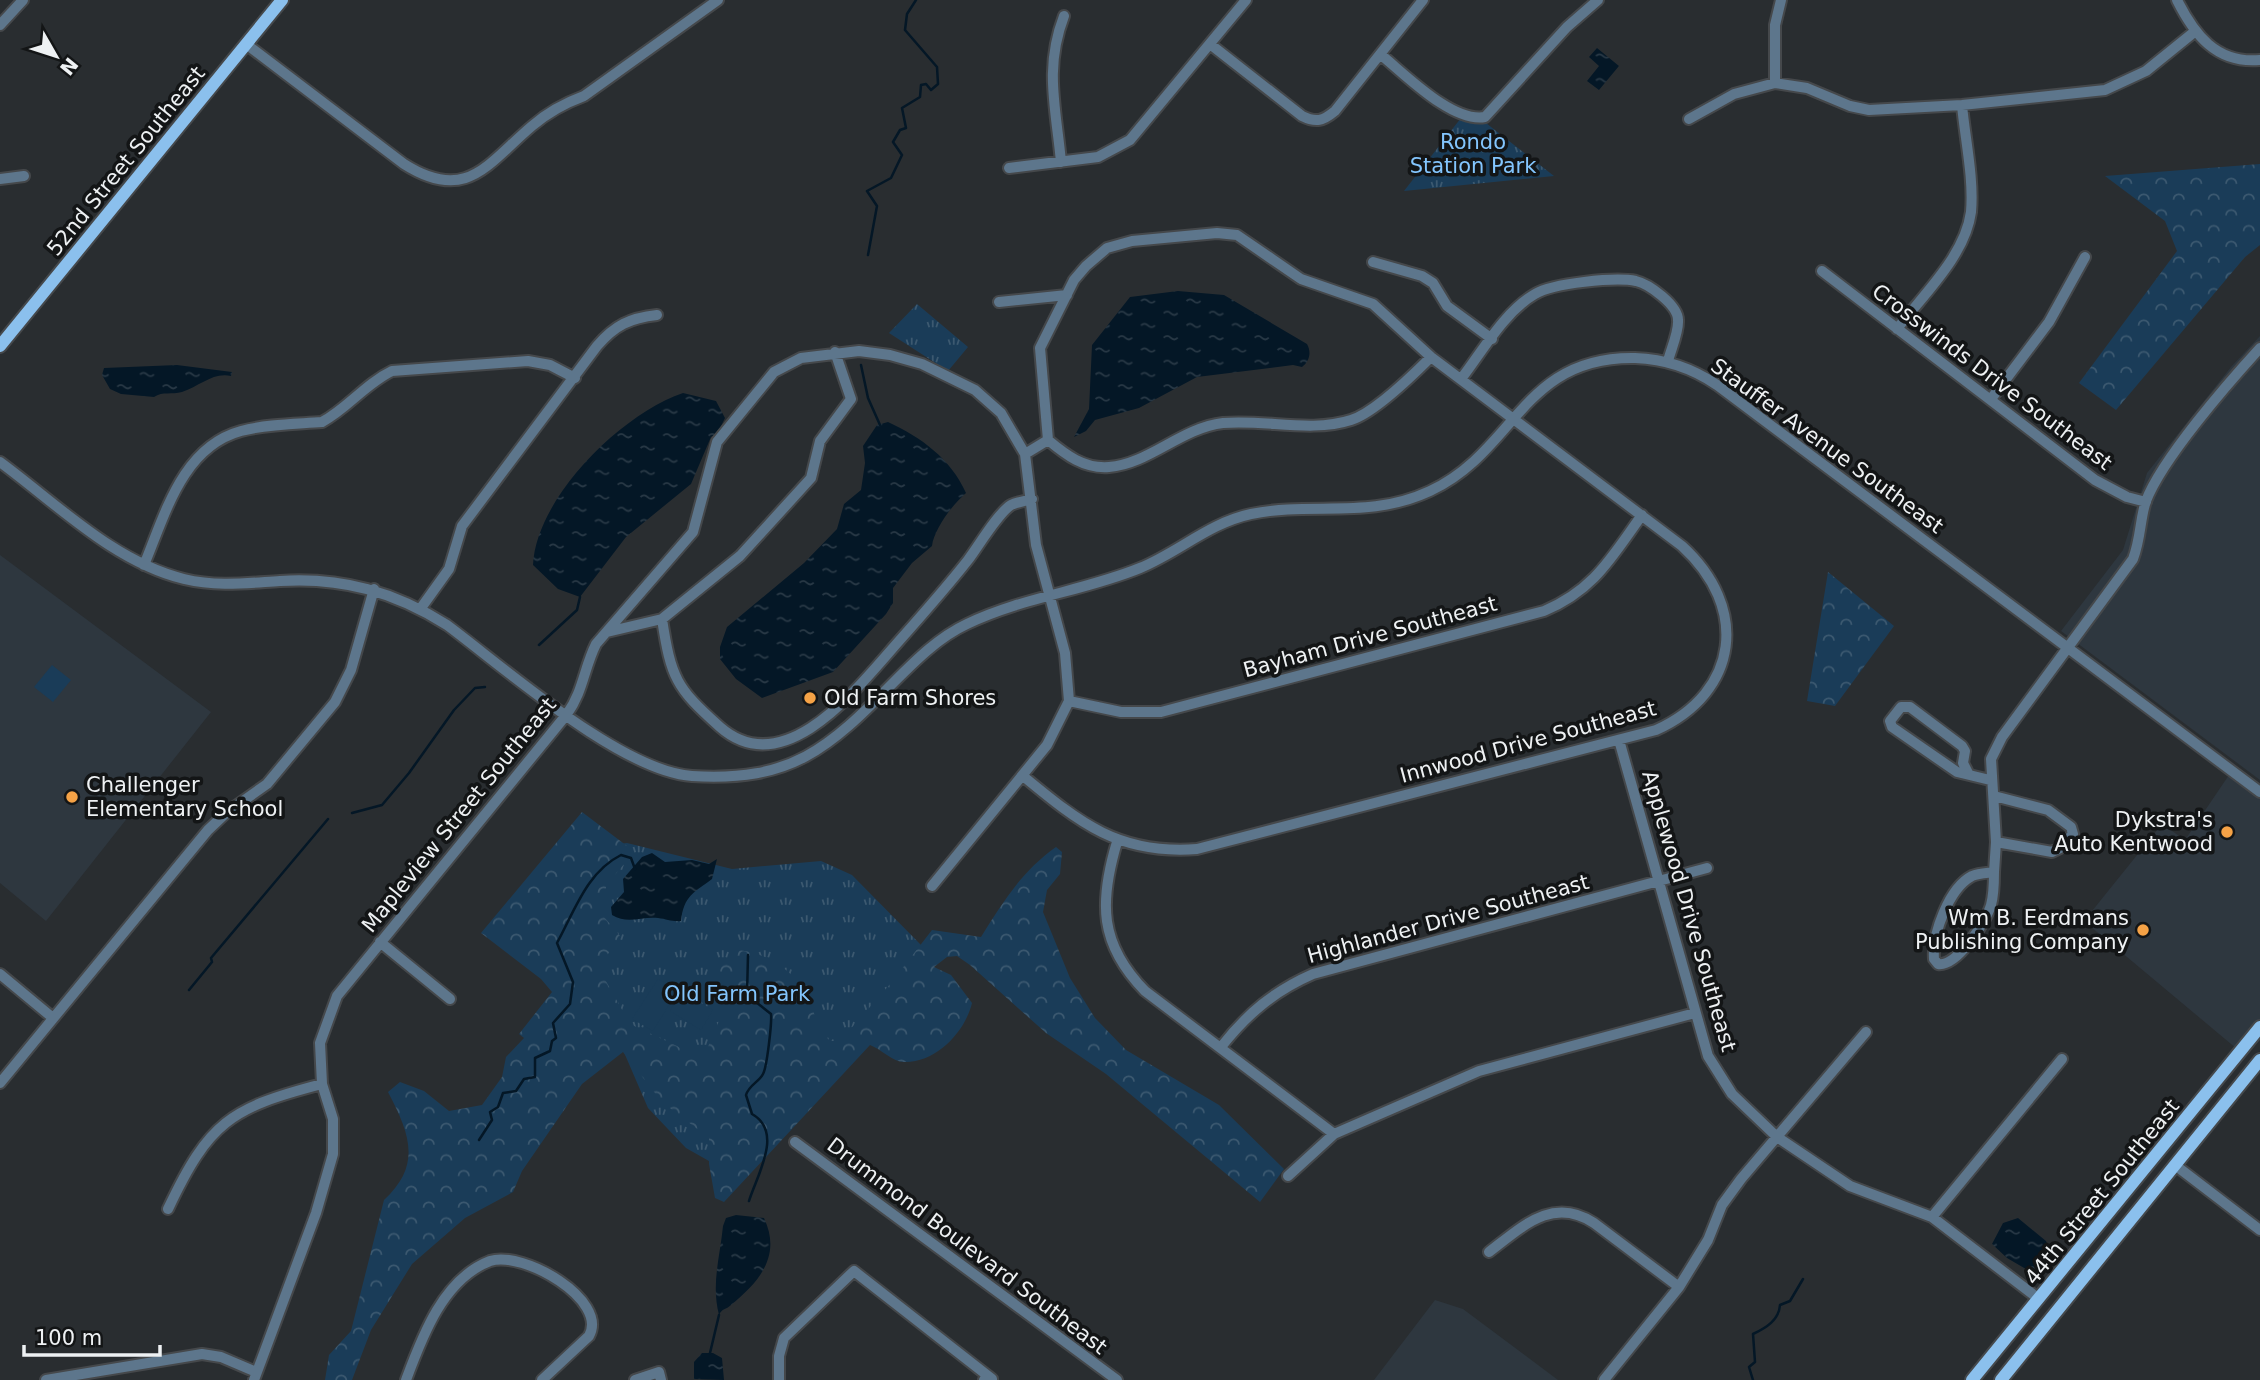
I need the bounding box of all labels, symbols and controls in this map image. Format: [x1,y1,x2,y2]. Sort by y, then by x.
north arrow [21,21,91,91]
text: N [56,54,83,80]
street label: 52nd Street Southeast [42,62,210,260]
park label: Rondo Station Park [1410,130,1537,178]
street label: Crosswinds Drive Southeast [1868,279,2116,475]
street label: Stauffer Avenue Southeast [1706,354,1948,538]
street label: Bayham Drive Southeast [1241,592,1499,682]
place label: Old Farm Shores [824,686,996,710]
marker: Old Farm Shores [802,690,818,706]
street label: Mapleview Street Southeast [357,693,561,937]
street label: Innwood Drive Southeast [1397,696,1659,788]
street label: Applewood Drive Southeast [1637,768,1741,1054]
place label: Challenger Elementary School [86,773,283,821]
marker: Challenger Elementary School [64,789,80,805]
place label: Dykstra's Auto Kentwood [2054,808,2213,856]
marker: Dykstra's Auto Kentwood [2219,824,2235,840]
street label: Highlander Drive Southeast [1305,870,1591,968]
place label: Wm B. Eerdmans Publishing Company [1915,906,2129,954]
marker: Wm B. Eerdmans Publishing Company [2135,922,2151,938]
park label: Old Farm Park [664,982,811,1006]
street label: 44th Street Southeast [2020,1095,2184,1289]
street label: Drummond Boulevard Southeast [822,1133,1112,1359]
scale bar [24,1314,161,1358]
text: 100 m [35,1326,102,1350]

